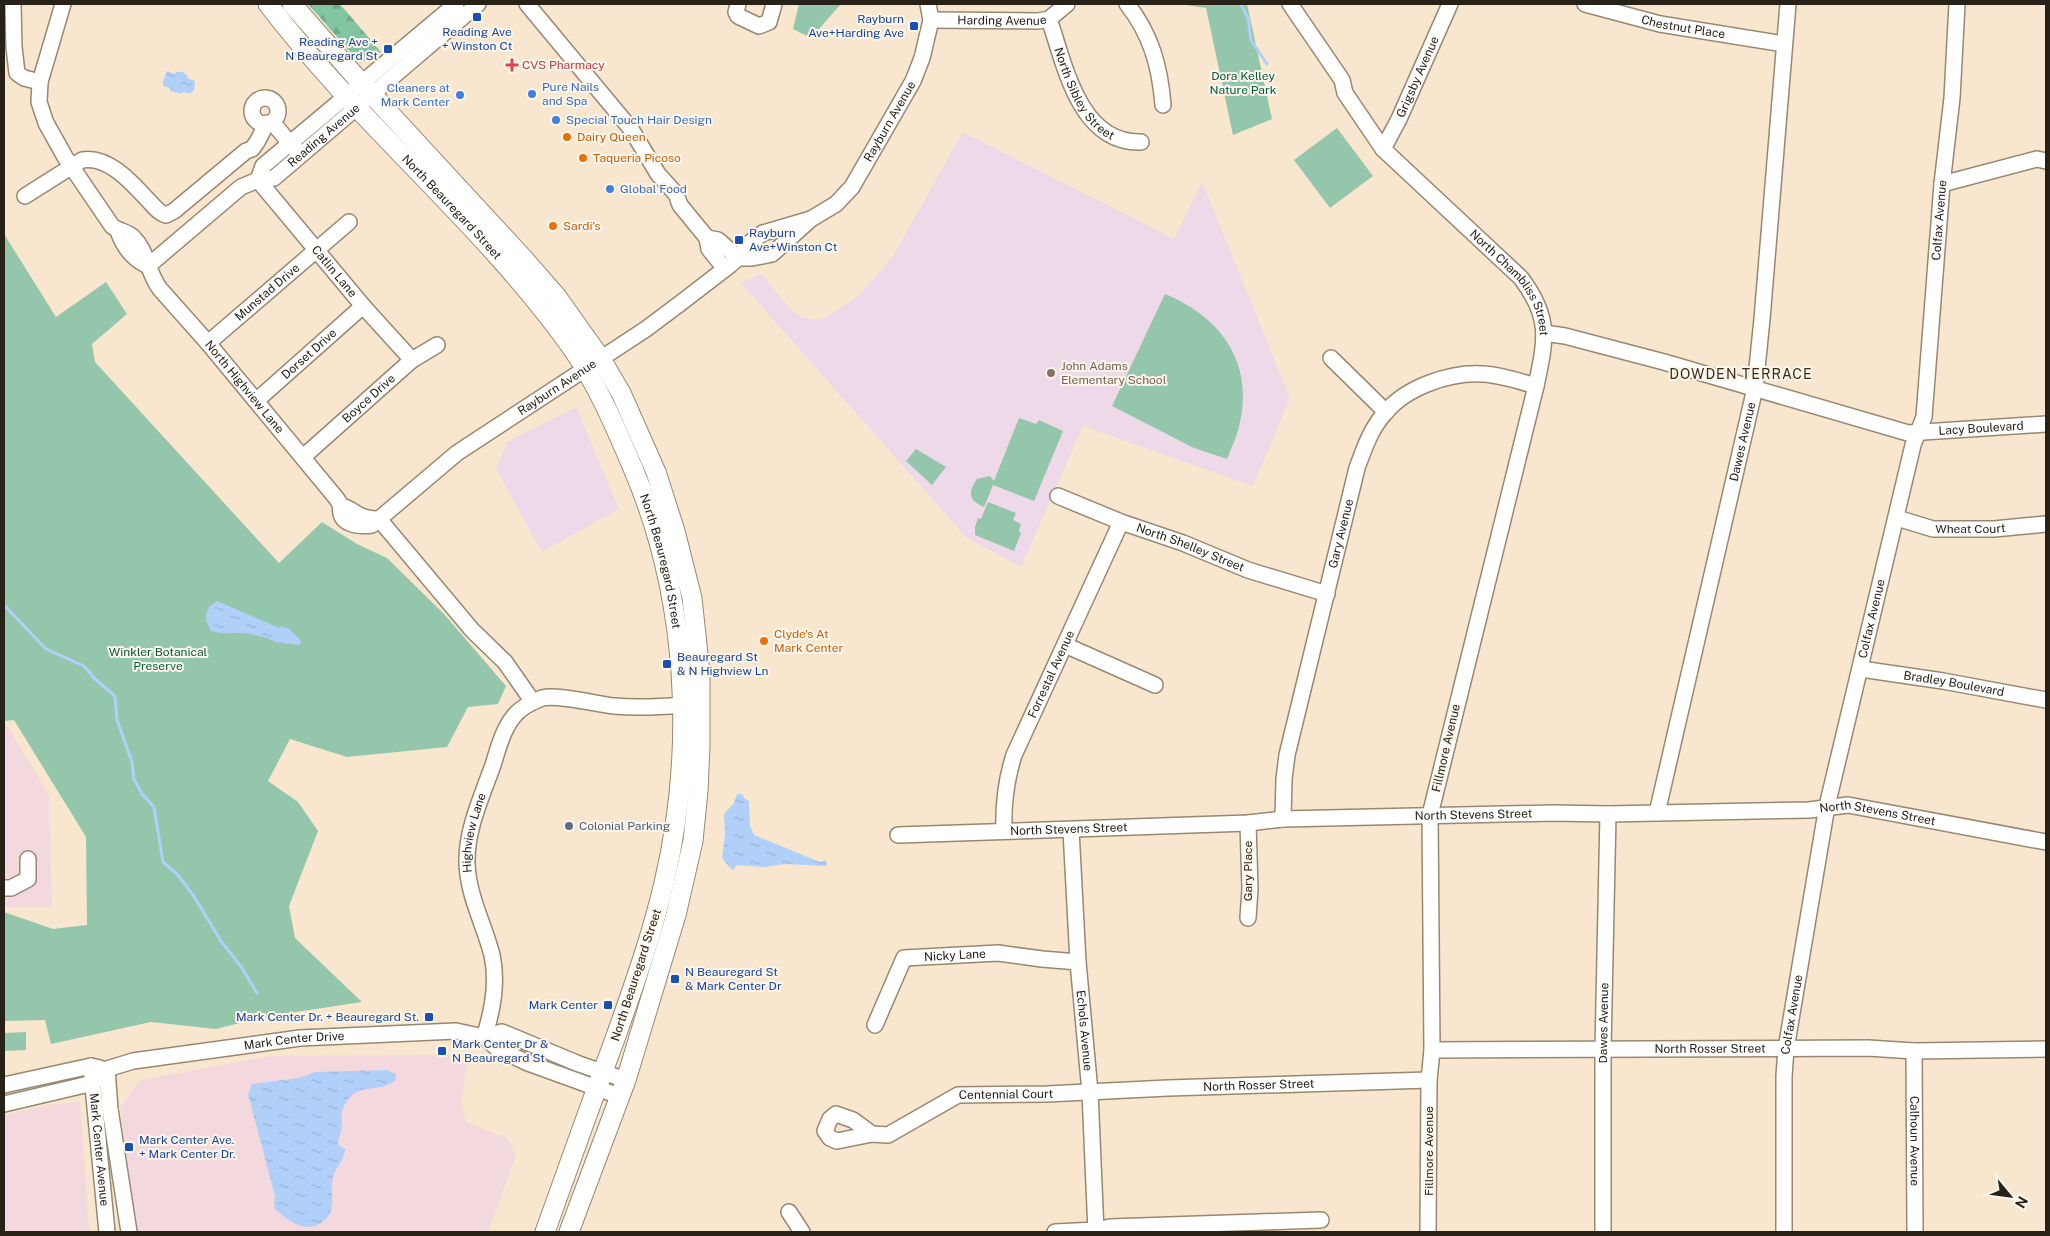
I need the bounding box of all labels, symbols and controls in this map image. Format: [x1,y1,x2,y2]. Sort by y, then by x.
marker: Reading Ave + Winston Ct [471,11,483,23]
place label: Rayburn Ave+Harding Ave [808,12,904,40]
street label: Chestnut Place [1640,12,1726,41]
street label: Harding Avenue [957,13,1048,28]
marker: Rayburn Ave+Harding Ave [908,20,920,32]
place label: Reading Ave + Winston Ct [442,25,513,53]
street label: Grigsby Avenue [1394,34,1442,120]
place label: Reading Ave + N Beauregard St [285,35,378,63]
marker: Reading Ave + N Beauregard St [382,43,394,55]
street label: North Sibley Street [1051,46,1117,143]
place label: CVS Pharmacy [522,58,605,72]
marker: CVS Pharmacy [506,59,518,71]
park label: Dora Kelley Nature Park [1210,69,1277,97]
street label: Rayburn Avenue [861,78,919,164]
place label: Pure Nails and Spa [542,80,599,108]
place label: Cleaners at Mark Center [381,81,450,109]
marker: Pure Nails and Spa [526,88,538,100]
marker: Cleaners at Mark Center [454,89,466,101]
street label: Reading Avenue [285,101,363,170]
place label: Special Touch Hair Design [566,113,712,127]
marker: Special Touch Hair Design [550,114,562,126]
place label: Dairy Queen [577,130,646,144]
marker: Dairy Queen [561,131,573,143]
place label: Taqueria Picoso [593,151,681,165]
street label: North Beauregard Street [399,152,505,262]
marker: Taqueria Picoso [577,152,589,164]
street label: Colfax Avenue [1929,179,1949,261]
place label: Global Food [620,182,687,196]
marker: Global Food [604,183,616,195]
place label: Sardi's [563,219,601,233]
marker: Sardi's [547,220,559,232]
place label: Rayburn Ave+Winston Ct [749,226,838,254]
street label: North Chambliss Street [1467,227,1551,336]
marker: Rayburn Ave+Winston Ct [733,234,745,246]
street label: Catlin Lane [309,243,360,300]
street label: Munstad Drive [232,261,302,324]
street label: Dorset Drive [279,326,340,382]
street label: North Highview Lane [202,338,287,436]
street label: Rayburn Avenue [515,357,599,418]
place label: John Adams Elementary School [1061,359,1167,387]
district label: DOWDEN TERRACE [1669,366,1813,382]
marker: John Adams Elementary School [1045,367,1057,379]
street label: Boyce Drive [339,371,398,426]
street label: Dawes Avenue [1727,401,1759,483]
street label: Lacy Boulevard [1938,418,2024,438]
street label: North Beauregard Street [637,492,684,630]
street label: Gary Avenue [1326,497,1356,570]
street label: North Shelley Street [1134,521,1247,575]
street label: Wheat Court [1935,521,2006,536]
street label: Colfax Avenue [1855,578,1888,660]
place label: Clyde's At Mark Center [774,627,844,655]
street label: Forrestal Avenue [1025,628,1077,720]
marker: Clyde's At Mark Center [758,635,770,647]
park label: Winkler Botanical Preserve [109,645,208,673]
place label: Beauregard St & N Highview Ln [677,650,769,678]
marker: Beauregard St & N Highview Ln [661,658,673,670]
street label: Bradley Boulevard [1902,668,2005,699]
street label: Fillmore Avenue [1429,702,1463,793]
street label: Highview Lane [460,791,489,873]
street label: North Stevens Street [1819,798,1937,828]
street label: North Stevens Street [1415,806,1533,823]
place label: Colonial Parking [579,819,670,833]
marker: Colonial Parking [563,820,575,832]
street label: North Stevens Street [1010,820,1128,838]
street label: Gary Place [1241,840,1255,901]
street label: North Beauregard Street [608,907,664,1043]
street label: Nicky Lane [924,947,986,964]
place label: N Beauregard St & Mark Center Dr [685,965,782,993]
marker: N Beauregard St & Mark Center Dr [669,973,681,985]
street label: Colfax Avenue [1779,973,1805,1055]
street label: Dawes Avenue [1596,982,1611,1064]
street label: Echols Avenue [1074,989,1095,1072]
place label: Mark Center [529,998,598,1012]
marker: Mark Center [602,999,614,1011]
place label: Mark Center Dr. + Beauregard St. [236,1010,419,1024]
marker: Mark Center Dr. + Beauregard St. [423,1011,435,1023]
street label: Mark Center Drive [243,1029,345,1053]
place label: Mark Center Dr & N Beauregard St [452,1037,549,1065]
street label: North Rosser Street [1654,1041,1766,1056]
marker: Mark Center Dr & N Beauregard St [436,1045,448,1057]
street label: North Rosser Street [1203,1077,1315,1094]
street label: Centennial Court [959,1087,1054,1102]
street label: Mark Center Avenue [87,1092,111,1207]
street label: Calhoun Avenue [1907,1096,1922,1186]
street label: Fillmore Avenue [1422,1106,1436,1196]
place label: Mark Center Ave. + Mark Center Dr. [139,1133,236,1161]
marker: Mark Center Ave. + Mark Center Dr. [123,1141,135,1153]
north arrow [1985,1171,2035,1221]
text: N [2012,1194,2031,1211]

